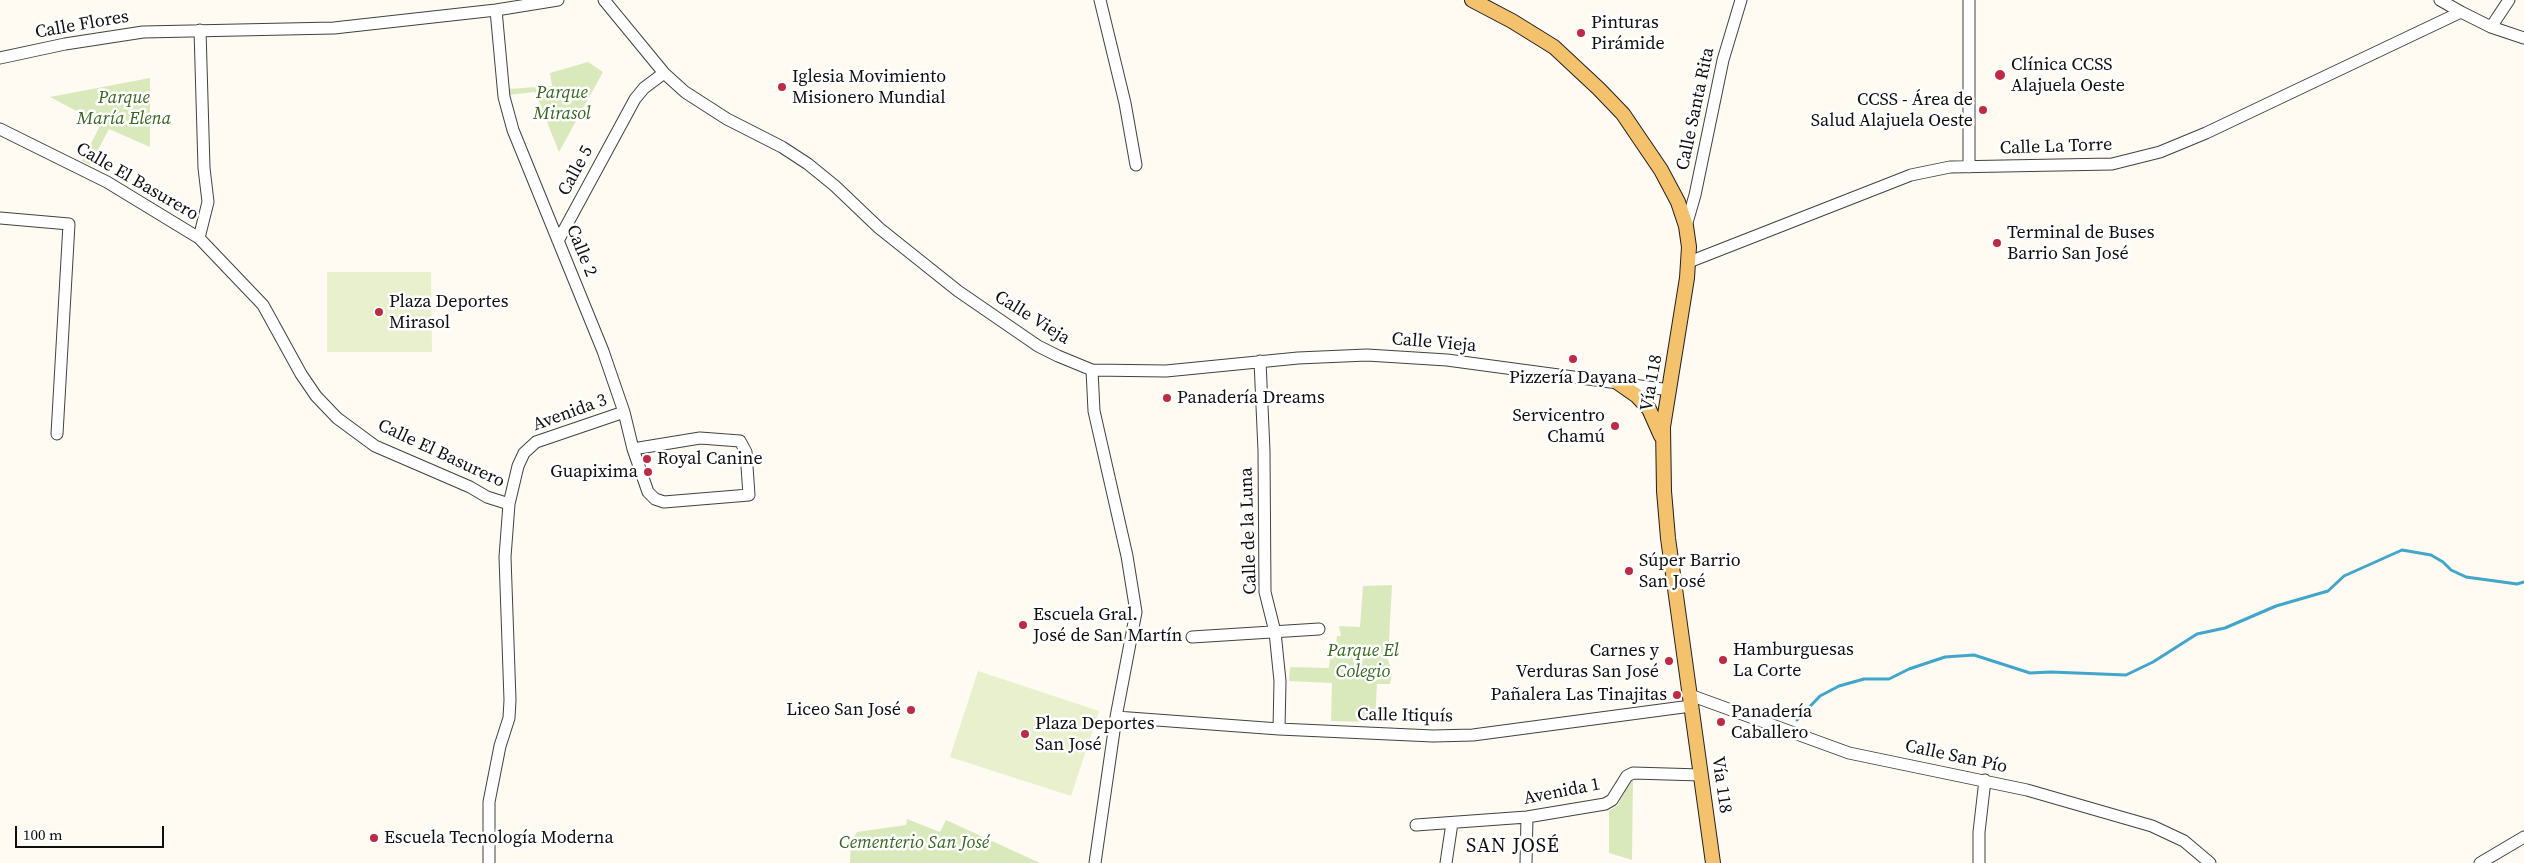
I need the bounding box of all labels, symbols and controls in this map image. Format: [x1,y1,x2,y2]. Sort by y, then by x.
street label: Calle Flores [33,6,131,44]
place label: Pinturas Pirámide [1591,12,1665,54]
marker: Pinturas Pirámide [1575,27,1587,39]
street label: Calle Santa Rita [1672,46,1720,172]
place label: Clínica CCSS Alajuela Oeste [2011,54,2125,96]
place label: Iglesia Movimiento Misionero Mundial [792,66,946,108]
marker: Clínica CCSS Alajuela Oeste [1993,68,2007,82]
marker: Iglesia Movimiento Misionero Mundial [776,81,788,93]
park label: Parque Mirasol [533,82,591,125]
park label: Parque María Elena [77,87,171,130]
place label: CCSS - Área de Salud Alajuela Oeste [1811,89,1973,132]
marker: CCSS - Área de Salud Alajuela Oeste [1977,104,1989,116]
street label: Calle La Torre [1999,134,2113,160]
street label: Calle El Basurero [72,138,202,226]
street label: Calle 5 [554,142,598,200]
street label: Calle 2 [561,222,601,280]
place label: Terminal de Buses Barrio San José [2007,222,2154,264]
marker: Terminal de Buses Barrio San José [1991,237,2003,249]
street label: Calle Vieja [990,286,1074,350]
place label: Plaza Deportes Mirasol [389,291,508,334]
marker: Plaza Deportes Mirasol [373,306,385,318]
street label: Calle Vieja [1391,329,1477,357]
marker: Pizzería Dayana [1567,353,1579,365]
street label: Vía 118 [1636,353,1668,413]
place label: Pizzería Dayana [1509,367,1637,389]
place label: Panadería Dreams [1177,387,1325,409]
street label: Avenida 3 [530,390,610,436]
marker: Panadería Dreams [1161,392,1173,404]
place label: Servicentro Chamú [1512,405,1605,448]
street label: Calle El Basurero [374,415,508,493]
marker: Servicentro Chamú [1609,420,1621,432]
place label: Royal Canine [657,448,763,470]
marker: Royal Canine [641,453,653,465]
place label: Guapixima [550,461,638,483]
marker: Guapixima [642,466,654,478]
street label: Calle de la Luna [1236,467,1262,595]
place label: Súper Barrio San José [1639,550,1741,592]
marker: Súper Barrio San José [1623,565,1635,577]
place label: Escuela Gral. José de San Martín [1033,604,1182,646]
marker: Escuela Gral. José de San Martín [1017,619,1029,631]
place label: Hamburguesas La Corte [1733,639,1854,682]
park label: Parque El Colegio [1327,640,1399,682]
place label: Carnes y Verduras San José [1516,640,1659,682]
marker: Hamburguesas La Corte [1717,654,1729,666]
marker: Carnes y Verduras San José [1663,655,1675,667]
place label: Pañalera Las Tinajitas [1491,684,1667,706]
marker: Pañalera Las Tinajitas [1671,689,1683,701]
place label: Liceo San José [786,699,901,721]
place label: Panadería Caballero [1731,701,1812,744]
marker: Liceo San José [905,704,917,716]
street label: Calle Itiquís [1357,704,1453,728]
place label: Plaza Deportes San José [1035,713,1154,756]
marker: Panadería Caballero [1715,716,1727,728]
marker: Plaza Deportes San José [1019,728,1031,740]
street label: Calle San Pío [1903,736,2009,778]
street label: Vía 118 [1706,755,1736,815]
street label: Avenida 1 [1522,774,1602,810]
scale bar [18,816,166,848]
text: 100 m [23,824,63,845]
place label: Escuela Tecnología Moderna [384,827,614,849]
marker: Escuela Tecnología Moderna [368,832,380,844]
park label: Cementerio San José [839,832,989,854]
district label: SAN JOSÉ [1465,835,1561,859]

